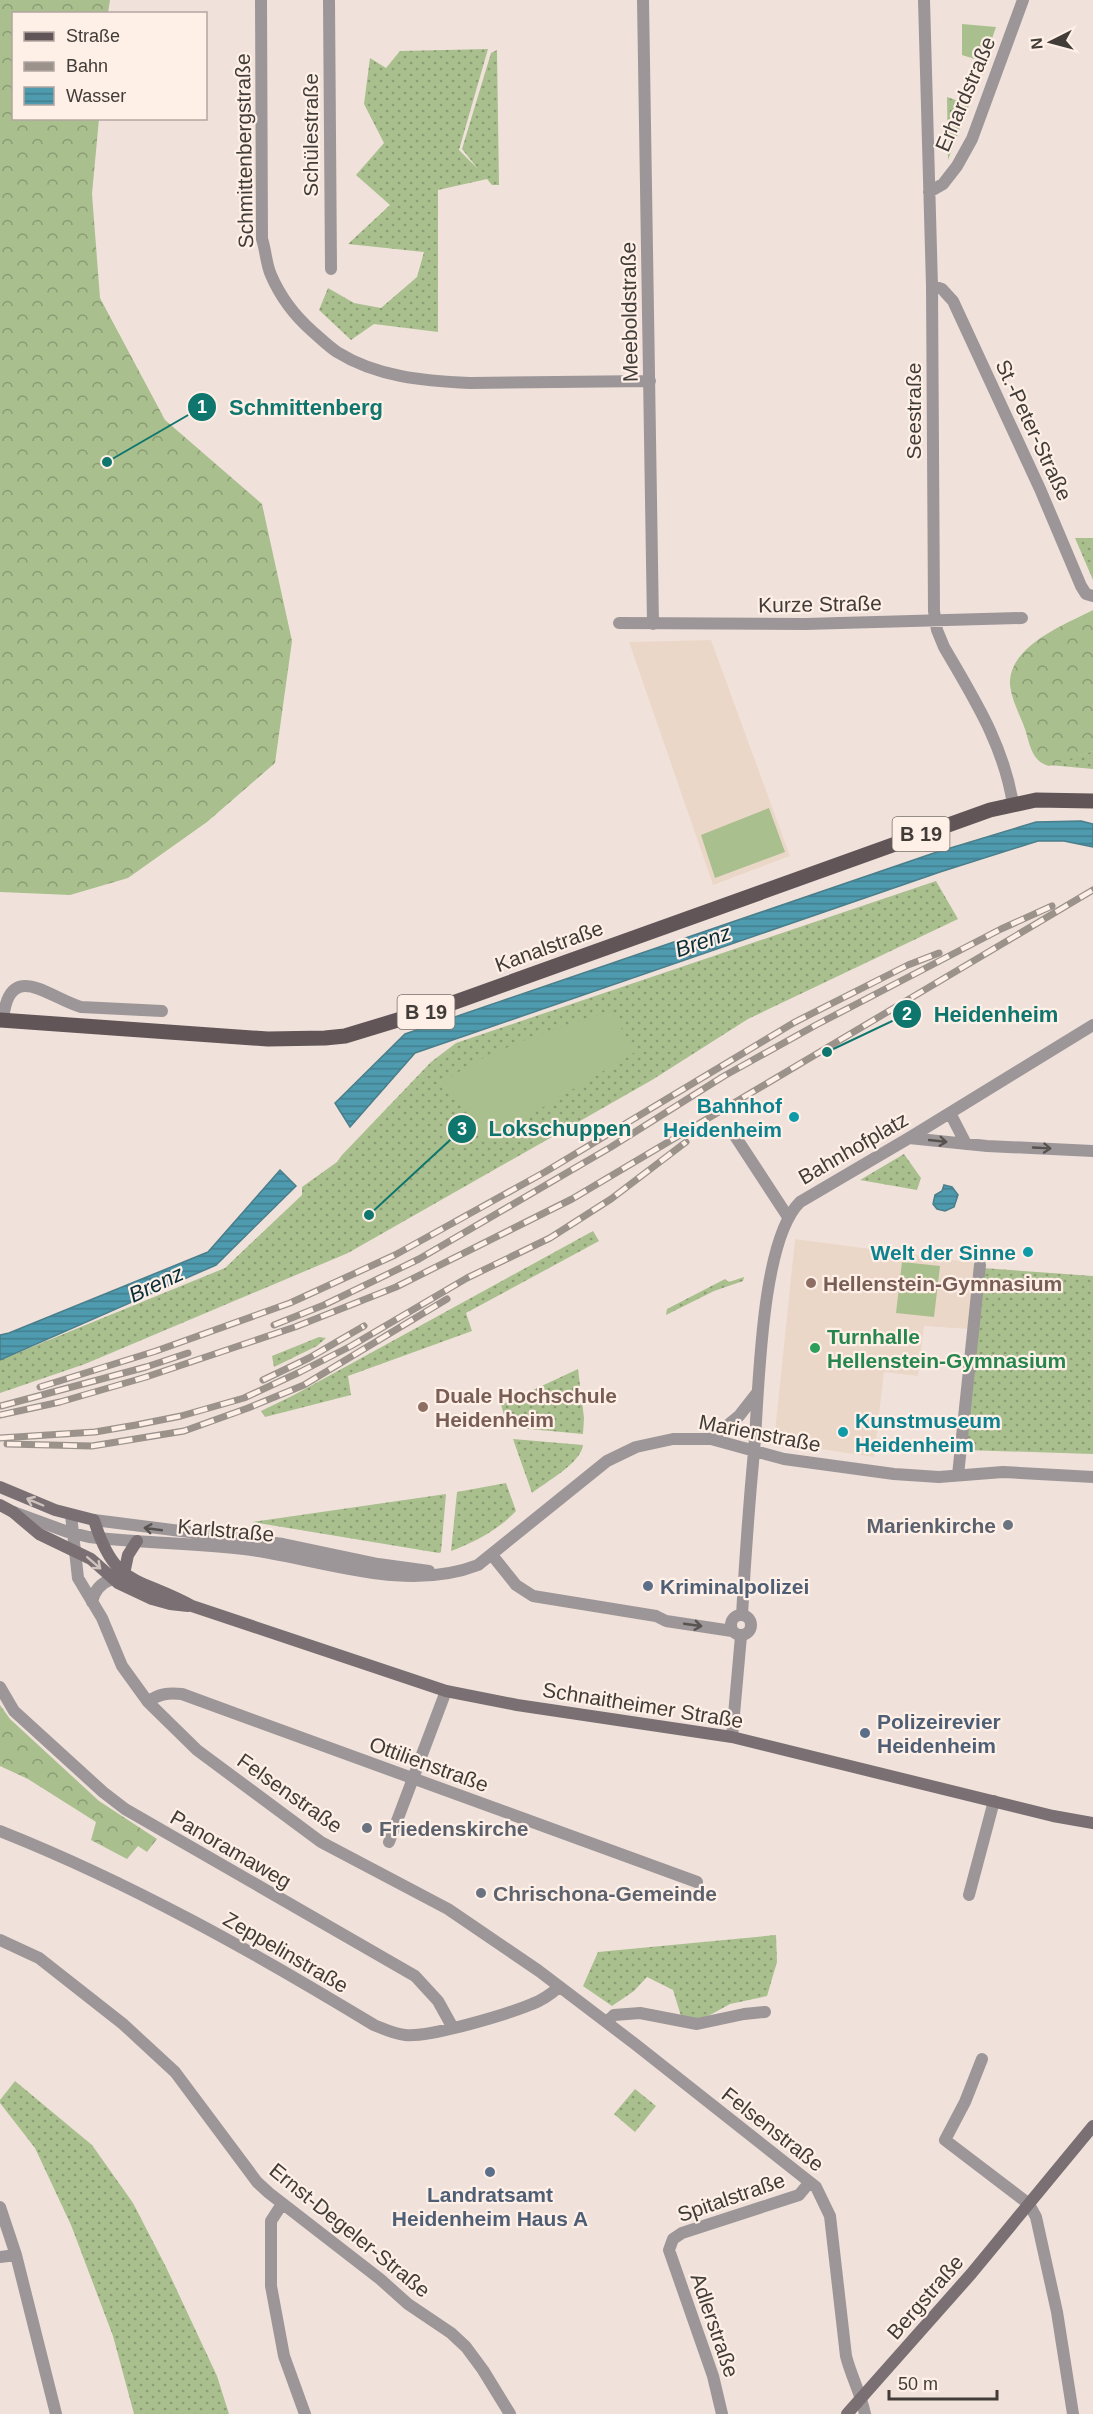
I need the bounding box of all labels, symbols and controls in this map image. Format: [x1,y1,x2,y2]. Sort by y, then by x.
legend [12,12,207,120]
north arrow [1021,12,1081,72]
text: Straße [66,26,120,46]
street label: Erhardstraße [930,33,1000,155]
text: N [1028,37,1046,50]
street label: Schmittenbergstraße [231,53,257,249]
text: Bahn [66,56,108,76]
street label: Schülestraße [299,73,322,197]
text: Wasser [66,86,126,106]
street label: Meeboldstraße [616,242,642,382]
street label: St.-Peter-Straße [991,356,1077,504]
street label: Seestraße [902,363,925,459]
callout: Schmittenberg [187,387,395,427]
text: Schmittenberg [229,395,383,420]
text: 1 [197,397,207,417]
street label: Kurze Straße [758,591,882,617]
road number: B 19 [892,817,950,851]
street label: Kanalstraße [492,916,606,976]
water label: Brenz [672,920,734,962]
callout: Heidenheim [892,994,1070,1034]
road number: B 19 [398,995,454,1029]
text: Heidenheim [934,1002,1058,1027]
text: 2 [902,1004,912,1024]
place label: Bahnhof Heidenheim [663,1094,783,1141]
street label: Bahnhofplatz [794,1107,912,1189]
callout: Lokschuppen [447,1109,644,1149]
marker: Bahnhof Heidenheim [787,1110,801,1124]
text: Lokschuppen [488,1116,632,1141]
text: 3 [457,1119,467,1139]
one-way arrow [927,1136,947,1147]
one-way arrow [1031,1143,1051,1154]
place label: Welt der Sinne [871,1241,1016,1264]
marker: Welt der Sinne [1021,1245,1035,1259]
water label: Brenz [125,1261,187,1307]
place label: Hellenstein-Gymnasium [823,1272,1062,1295]
marker: Hellenstein-Gymnasium [804,1276,818,1290]
place label: Turnhalle Hellenstein-Gymnasium [827,1325,1066,1372]
marker: Turnhalle Hellenstein-Gymnasium [808,1341,822,1355]
place label: Duale Hochschule Heidenheim [435,1384,617,1431]
marker: Duale Hochschule Heidenheim [416,1400,430,1414]
place label: Kunstmuseum Heidenheim [855,1409,1001,1456]
street label: Marienstraße [697,1410,823,1456]
marker: Kunstmuseum Heidenheim [836,1425,850,1439]
one-way arrow [26,1495,44,1506]
street label: Karlstraße [177,1514,275,1546]
place label: Marienkirche [866,1514,996,1537]
marker: Marienkirche [1001,1518,1015,1532]
one-way arrow [144,1523,163,1534]
one-way arrow [86,1556,101,1570]
place label: Kriminalpolizei [660,1575,809,1598]
marker: Kriminalpolizei [641,1579,655,1593]
one-way arrow [683,1620,703,1631]
street label: Schnaitheimer Straße [541,1678,745,1732]
place label: Polizeirevier Heidenheim [877,1710,1001,1757]
marker: Polizeirevier Heidenheim [858,1726,872,1740]
street label: Ottilienstraße [366,1732,492,1796]
street label: Felsenstraße [233,1748,347,1838]
street label: Panoramaweg [167,1805,295,1893]
place label: Friedenskirche [379,1817,528,1840]
marker: Friedenskirche [360,1821,374,1835]
place label: Chrischona-Gemeinde [493,1882,717,1905]
marker: Chrischona-Gemeinde [474,1886,488,1900]
street label: Zeppelinstraße [220,1907,352,1997]
street label: Felsenstraße [718,2082,828,2176]
street label: Ernst-Degeler-Straße [265,2158,435,2302]
marker: Landratsamt Heidenheim Haus A [483,2165,497,2179]
street label: Spitalstraße [674,2168,788,2226]
place label: Landratsamt Heidenheim Haus A [392,2183,588,2230]
street label: Bergstraße [882,2250,968,2344]
street label: Adlerstraße [686,2270,744,2380]
scale bar [889,2363,997,2401]
text: 50 m [898,2374,938,2394]

